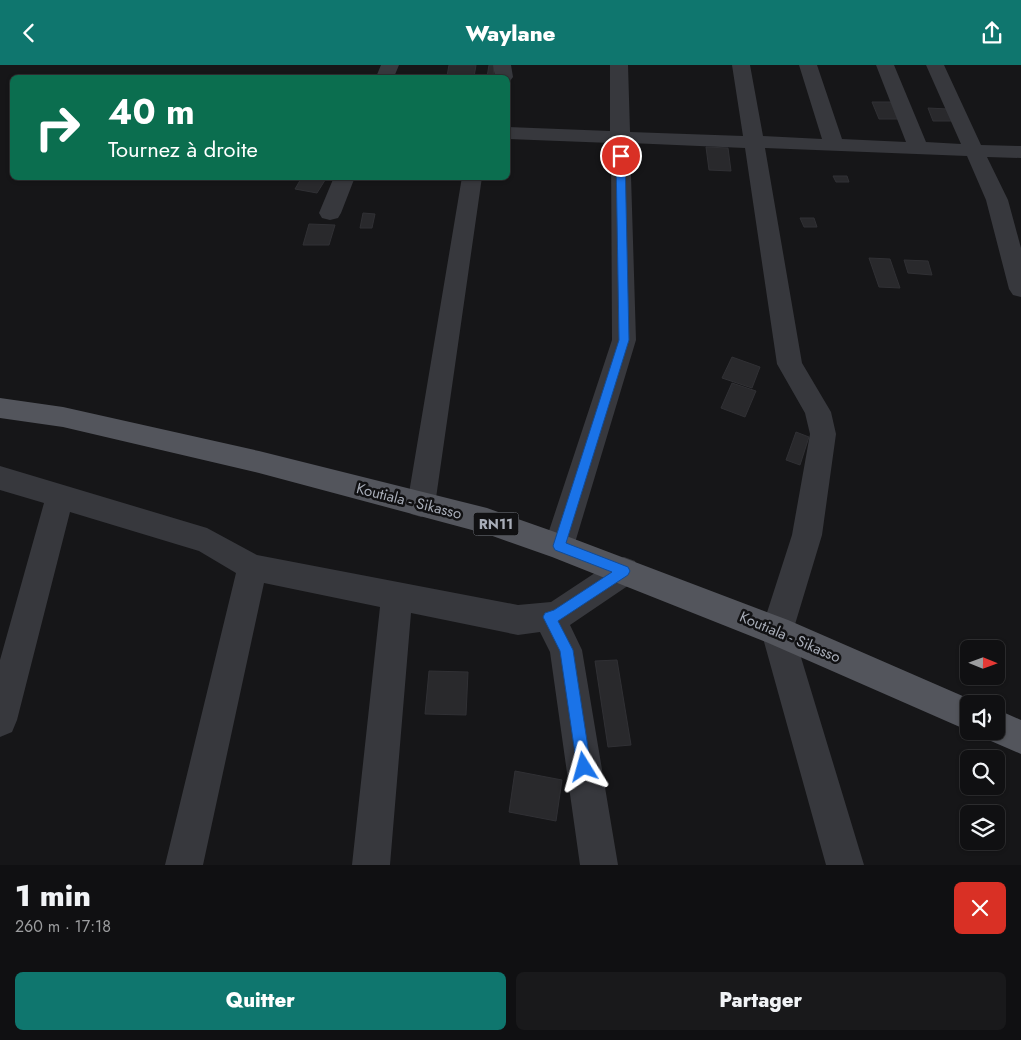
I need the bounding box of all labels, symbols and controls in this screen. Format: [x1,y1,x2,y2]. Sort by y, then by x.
text: Waylane [465,17,556,49]
icon: back [15,19,43,47]
icon: share [978,19,1006,47]
text: 40 m [108,87,195,137]
icon: right [25,95,90,160]
text: Tournez à droite [108,133,258,165]
pin [600,135,642,177]
icon: arrive [607,142,635,170]
street label: Koutiala - Sikasso [354,477,464,525]
road number: RN11 [474,513,518,535]
street label: Koutiala - Sikasso [736,606,844,668]
north arrow [960,640,1005,685]
map controls [960,640,1005,850]
button: sound [960,695,1005,740]
position arrow [557,740,609,792]
button: search [960,750,1005,795]
button: layers [960,805,1005,850]
text: 1 min [15,874,91,917]
button: close [954,882,1006,934]
text: 260 m · 17:18 [15,915,111,938]
button: Quitter [15,972,506,1030]
button: Partager [516,972,1006,1030]

